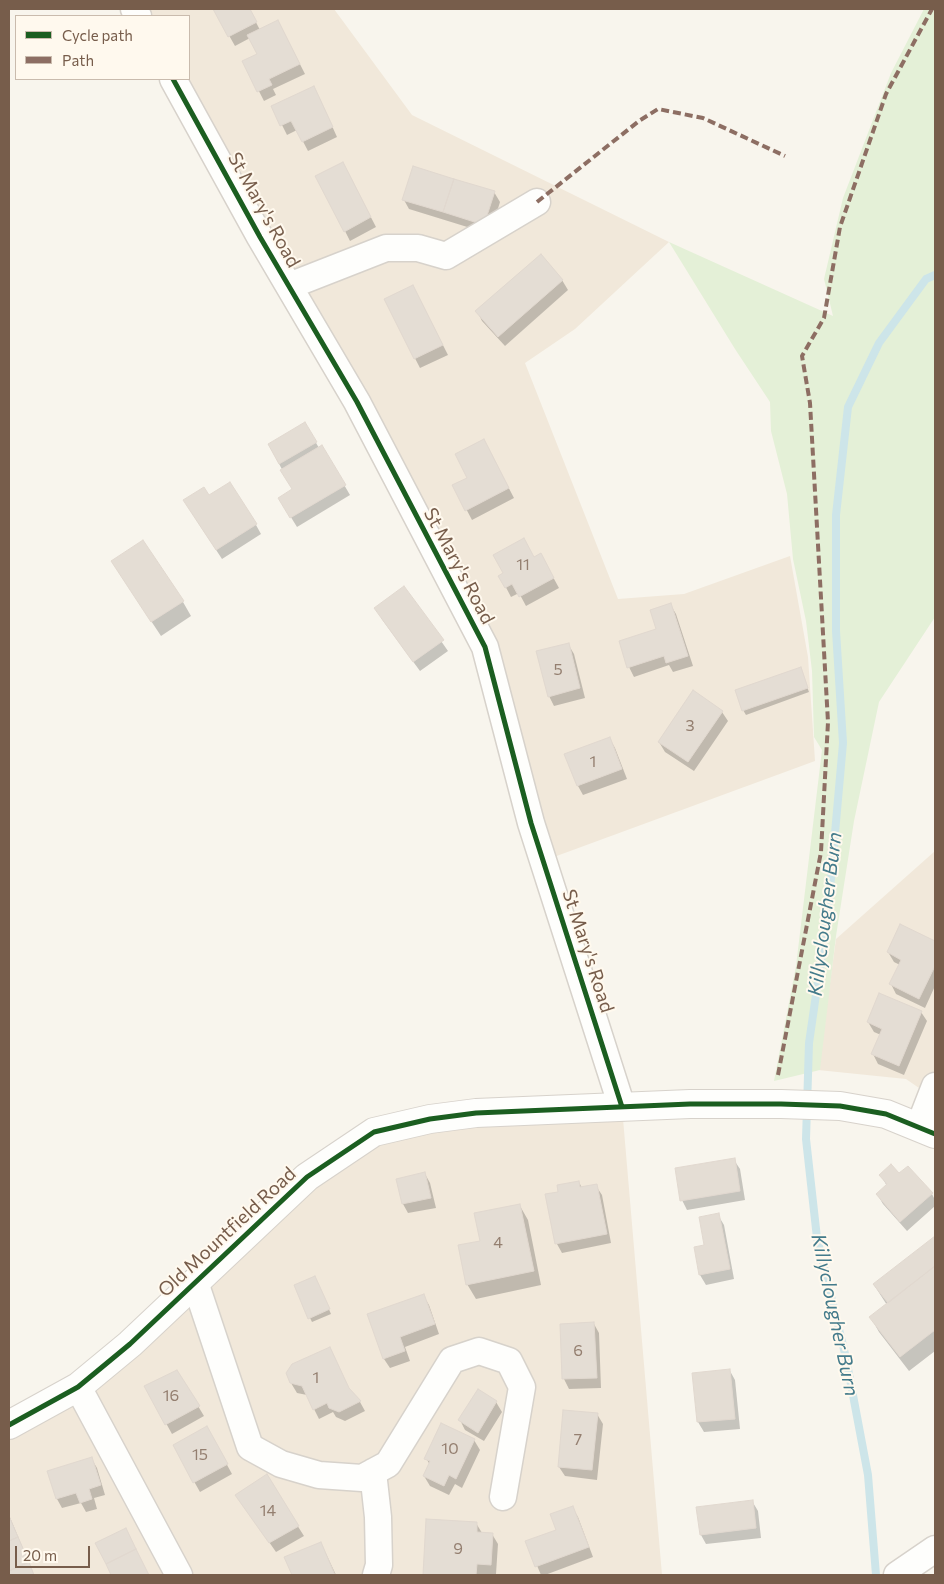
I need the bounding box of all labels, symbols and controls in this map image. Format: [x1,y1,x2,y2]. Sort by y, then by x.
legend [15,15,190,80]
text: Cycle path [62,26,133,44]
text: Path [62,51,94,69]
street label: St Mary's Road [223,148,305,272]
street label: St Mary's Road [419,504,499,628]
house number: 11 [516,555,530,575]
house number: 5 [553,660,563,680]
house number: 3 [685,716,695,736]
house number: 1 [590,752,596,772]
water label: Killyclougher Burn [803,831,847,997]
street label: St Mary's Road [557,886,619,1016]
street label: Old Mountfield Road [153,1162,301,1302]
water label: Killyclougher Burn [806,1232,864,1398]
house number: 4 [493,1233,503,1253]
house number: 6 [573,1341,583,1361]
house number: 1 [313,1368,319,1388]
house number: 16 [163,1386,179,1406]
house number: 7 [574,1430,582,1450]
house number: 10 [441,1439,459,1459]
house number: 15 [192,1445,208,1465]
house number: 14 [260,1501,276,1521]
scale bar [18,1536,92,1568]
house number: 9 [453,1539,463,1559]
text: 20 m [23,1546,57,1564]

